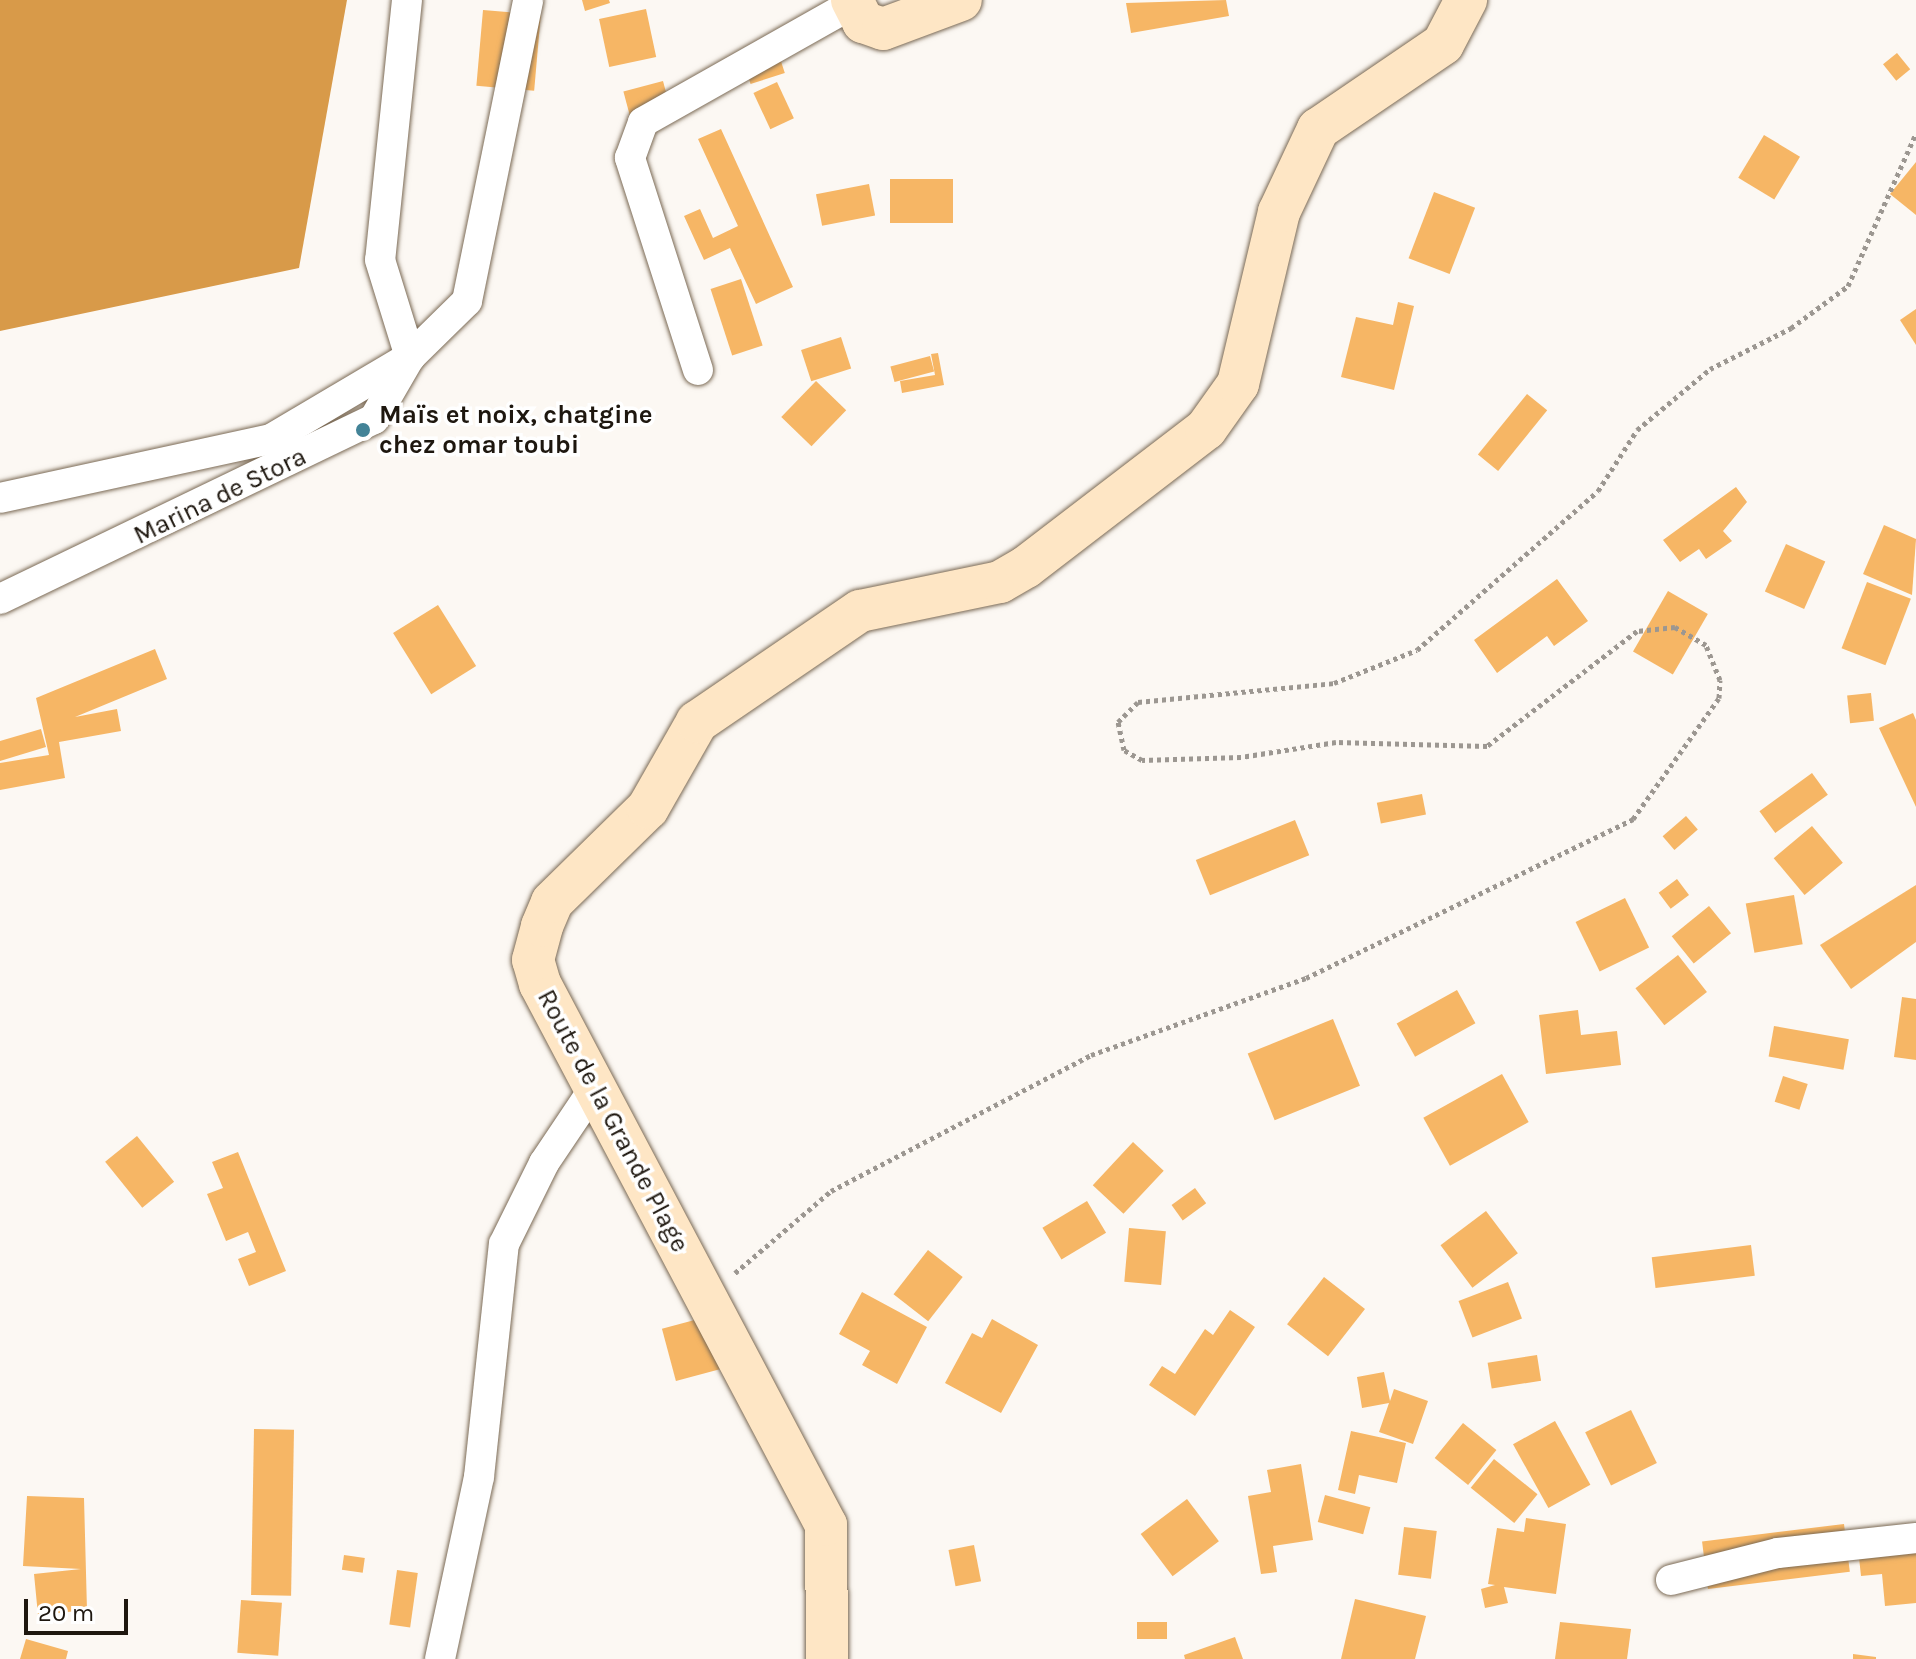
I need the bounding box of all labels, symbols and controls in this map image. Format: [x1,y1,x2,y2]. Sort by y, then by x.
place label: Maïs et noix, chatgine chez omar toubi [379,399,652,460]
marker: Maïs et noix, chatgine chez omar toubi [354,421,372,439]
street label: Marina de Stora [129,441,311,551]
street label: Route de la Grande Plage [530,984,696,1258]
scale bar [28,1583,132,1633]
text: 20 m [38,1599,94,1627]

